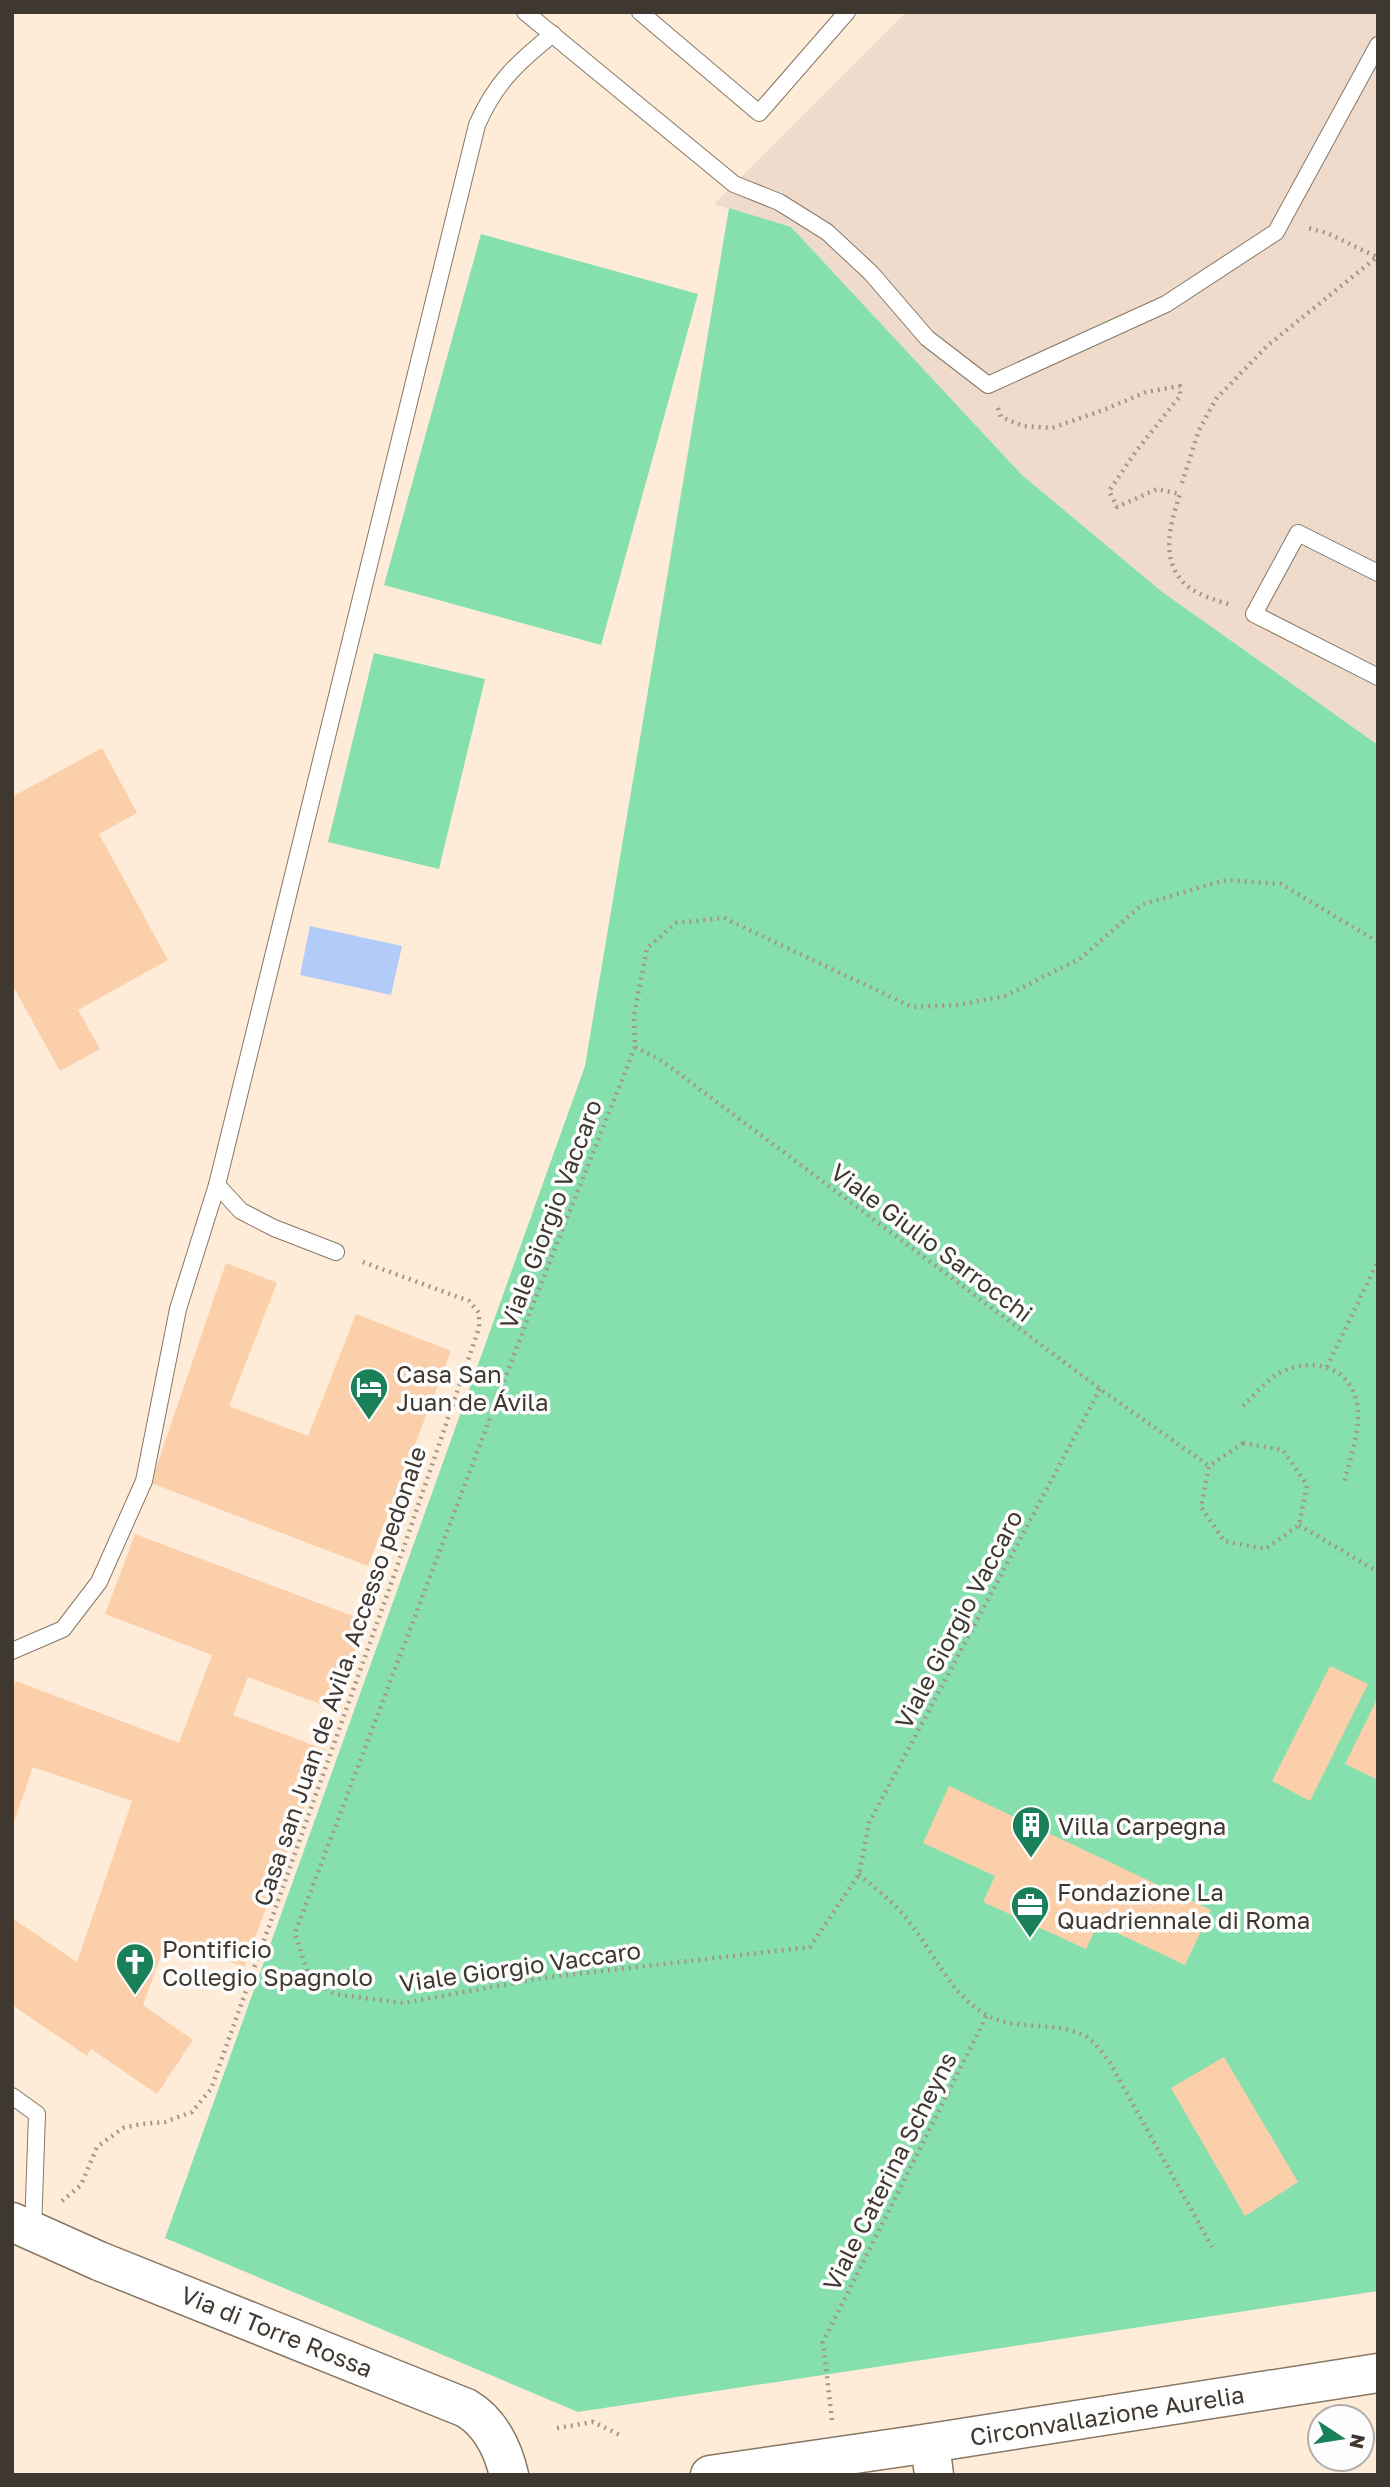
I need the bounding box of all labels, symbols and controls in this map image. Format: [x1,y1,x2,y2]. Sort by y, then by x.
street label: Viale Giorgio Vaccaro [493,1095,607,1333]
street label: Viale Giulio Sarrocchi [825,1157,1039,1327]
place label: Casa San Juan de Ávila [396,1359,549,1416]
hotel icon: Casa San Juan de Ávila [348,1366,390,1421]
street label: Casa san Juan de Avila. Accesso pedonale [246,1442,432,1910]
street label: Viale Giorgio Vaccaro [888,1505,1028,1733]
building icon: Villa Carpegna [1010,1804,1052,1859]
place label: Villa Carpegna [1058,1811,1226,1840]
place label: Fondazione La Quadriennale di Roma [1057,1877,1310,1934]
office icon: Fondazione La Quadriennale di Roma [1009,1884,1051,1939]
place label: Pontificio Collegio Spagnolo [162,1934,373,1991]
street label: Viale Giorgio Vaccaro [397,1935,643,1997]
church icon: Pontificio Collegio Spagnolo [114,1941,156,1996]
street label: Viale Caterina Scheyns [816,2047,962,2295]
street label: Via di Torre Rossa [177,2279,377,2383]
street label: Circonvallazione Aurelia [968,2379,1246,2451]
north arrow [1306,2403,1376,2473]
text: N [1345,2432,1371,2451]

